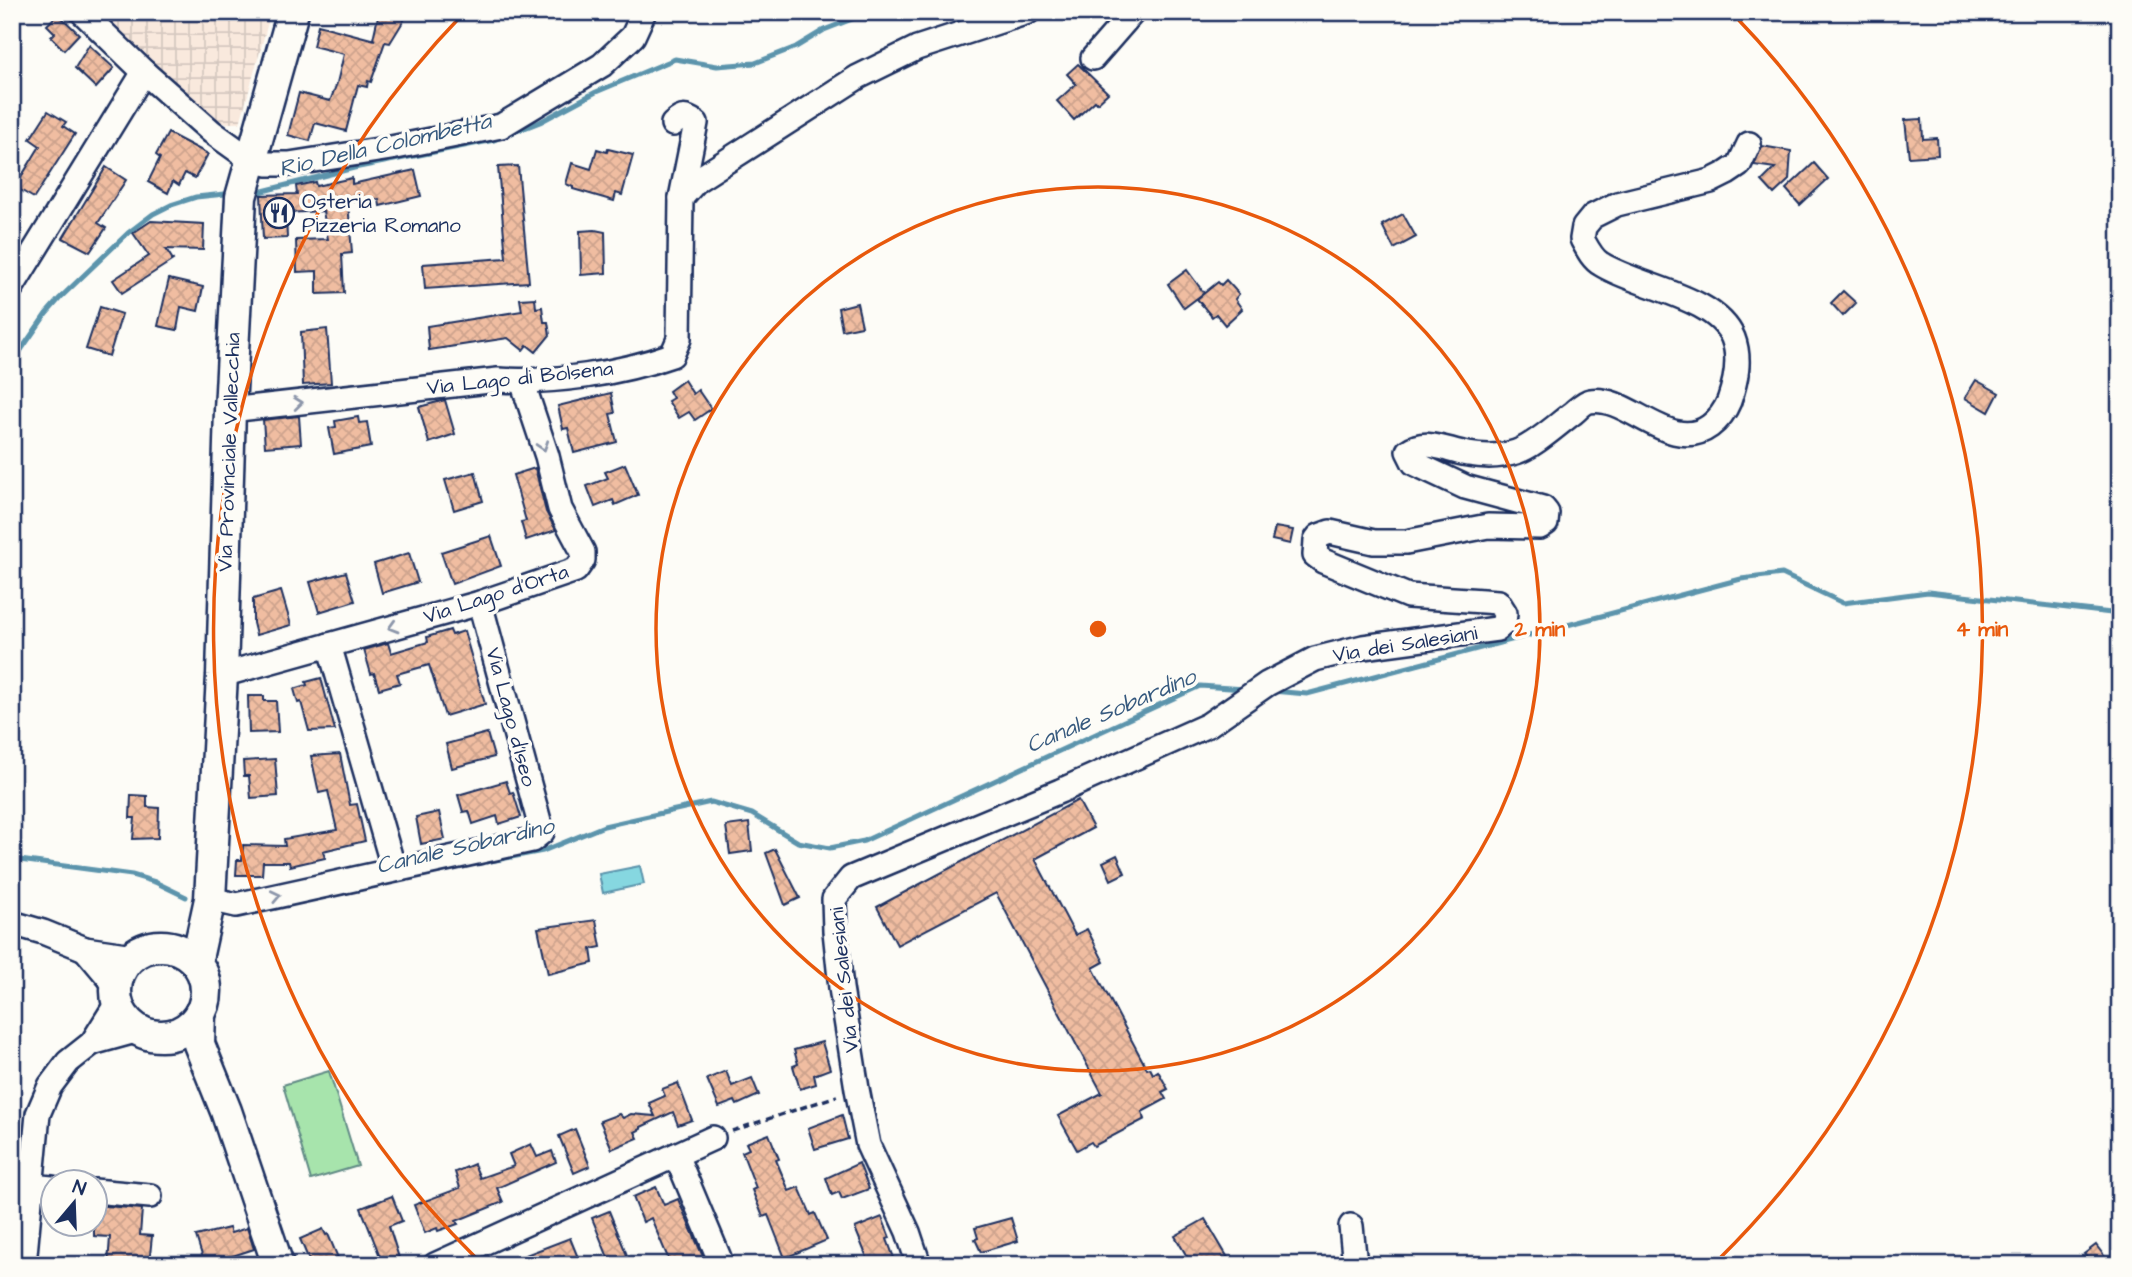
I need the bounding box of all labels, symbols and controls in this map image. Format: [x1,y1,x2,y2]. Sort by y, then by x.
water label: Rio Della Colombetta [276,105,496,185]
place label: Osteria Pizzeria Romano [302,187,461,240]
restaurant icon: Osteria Pizzeria Romano [262,196,296,230]
street label: Via Provinciale Vallecchia [210,331,248,572]
street label: Via Lago di Bolsena [425,354,615,404]
one-way arrow [293,396,304,411]
one-way arrow [535,439,549,452]
street label: Via Lago d'Orta [420,557,573,633]
text: 2 min [1514,615,1566,644]
text: 4 min [1956,615,2009,644]
centre of rings [1086,617,1110,641]
street label: Via dei Salesiani [1331,618,1479,670]
one-way arrow [387,619,399,633]
street label: Via Lago d'Iseo [477,644,544,790]
water label: Canale Sobardino [1021,660,1203,761]
water label: Canale Sobardino [373,810,559,882]
one-way arrow [270,890,282,904]
street label: Via dei Salesiani [822,906,866,1054]
north arrow [38,1168,108,1238]
text: N [69,1174,89,1203]

